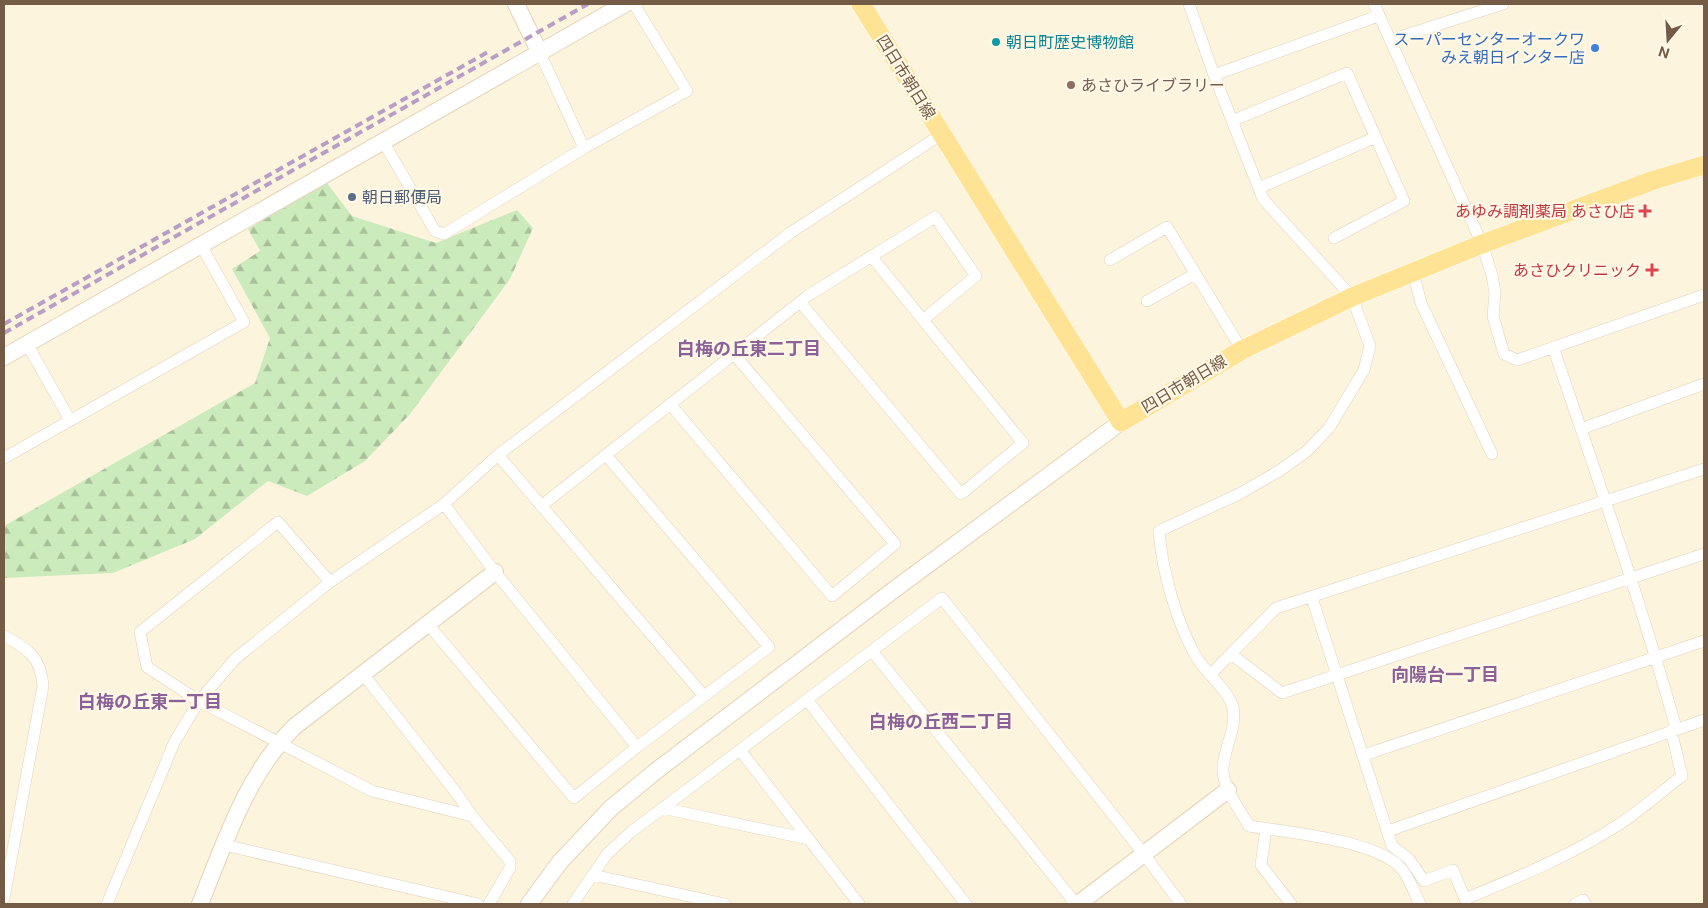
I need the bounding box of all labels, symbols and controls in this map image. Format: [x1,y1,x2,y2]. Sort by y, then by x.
north arrow [1643,15,1693,65]
place label: スーパーセンターオークワ みえ朝日インター店 [1393,30,1585,67]
street label: 四日市朝日線 [873,31,939,123]
place label: 朝日町歴史博物館 [1006,33,1134,52]
marker: 朝日町歴史博物館 [990,36,1002,48]
marker: スーパーセンターオークワ みえ朝日インター店 [1589,42,1601,54]
text: N [1656,43,1672,62]
place label: あさひライブラリー [1081,76,1225,95]
marker: あさひライブラリー [1065,79,1077,91]
place label: 朝日郵便局 [362,188,442,207]
marker: 朝日郵便局 [346,191,358,203]
place label: あゆみ調剤薬局 あさひ店 [1455,202,1635,221]
marker: あゆみ調剤薬局 あさひ店 [1639,205,1651,217]
place label: あさひクリニック [1513,261,1641,280]
marker: あさひクリニック [1645,263,1659,277]
district label: 白梅の丘東二丁目 [677,338,821,359]
street label: 四日市朝日線 [1138,351,1230,417]
district label: 向陽台一丁目 [1391,664,1499,685]
district label: 白梅の丘東一丁目 [78,691,222,712]
district label: 白梅の丘西二丁目 [869,711,1013,732]

